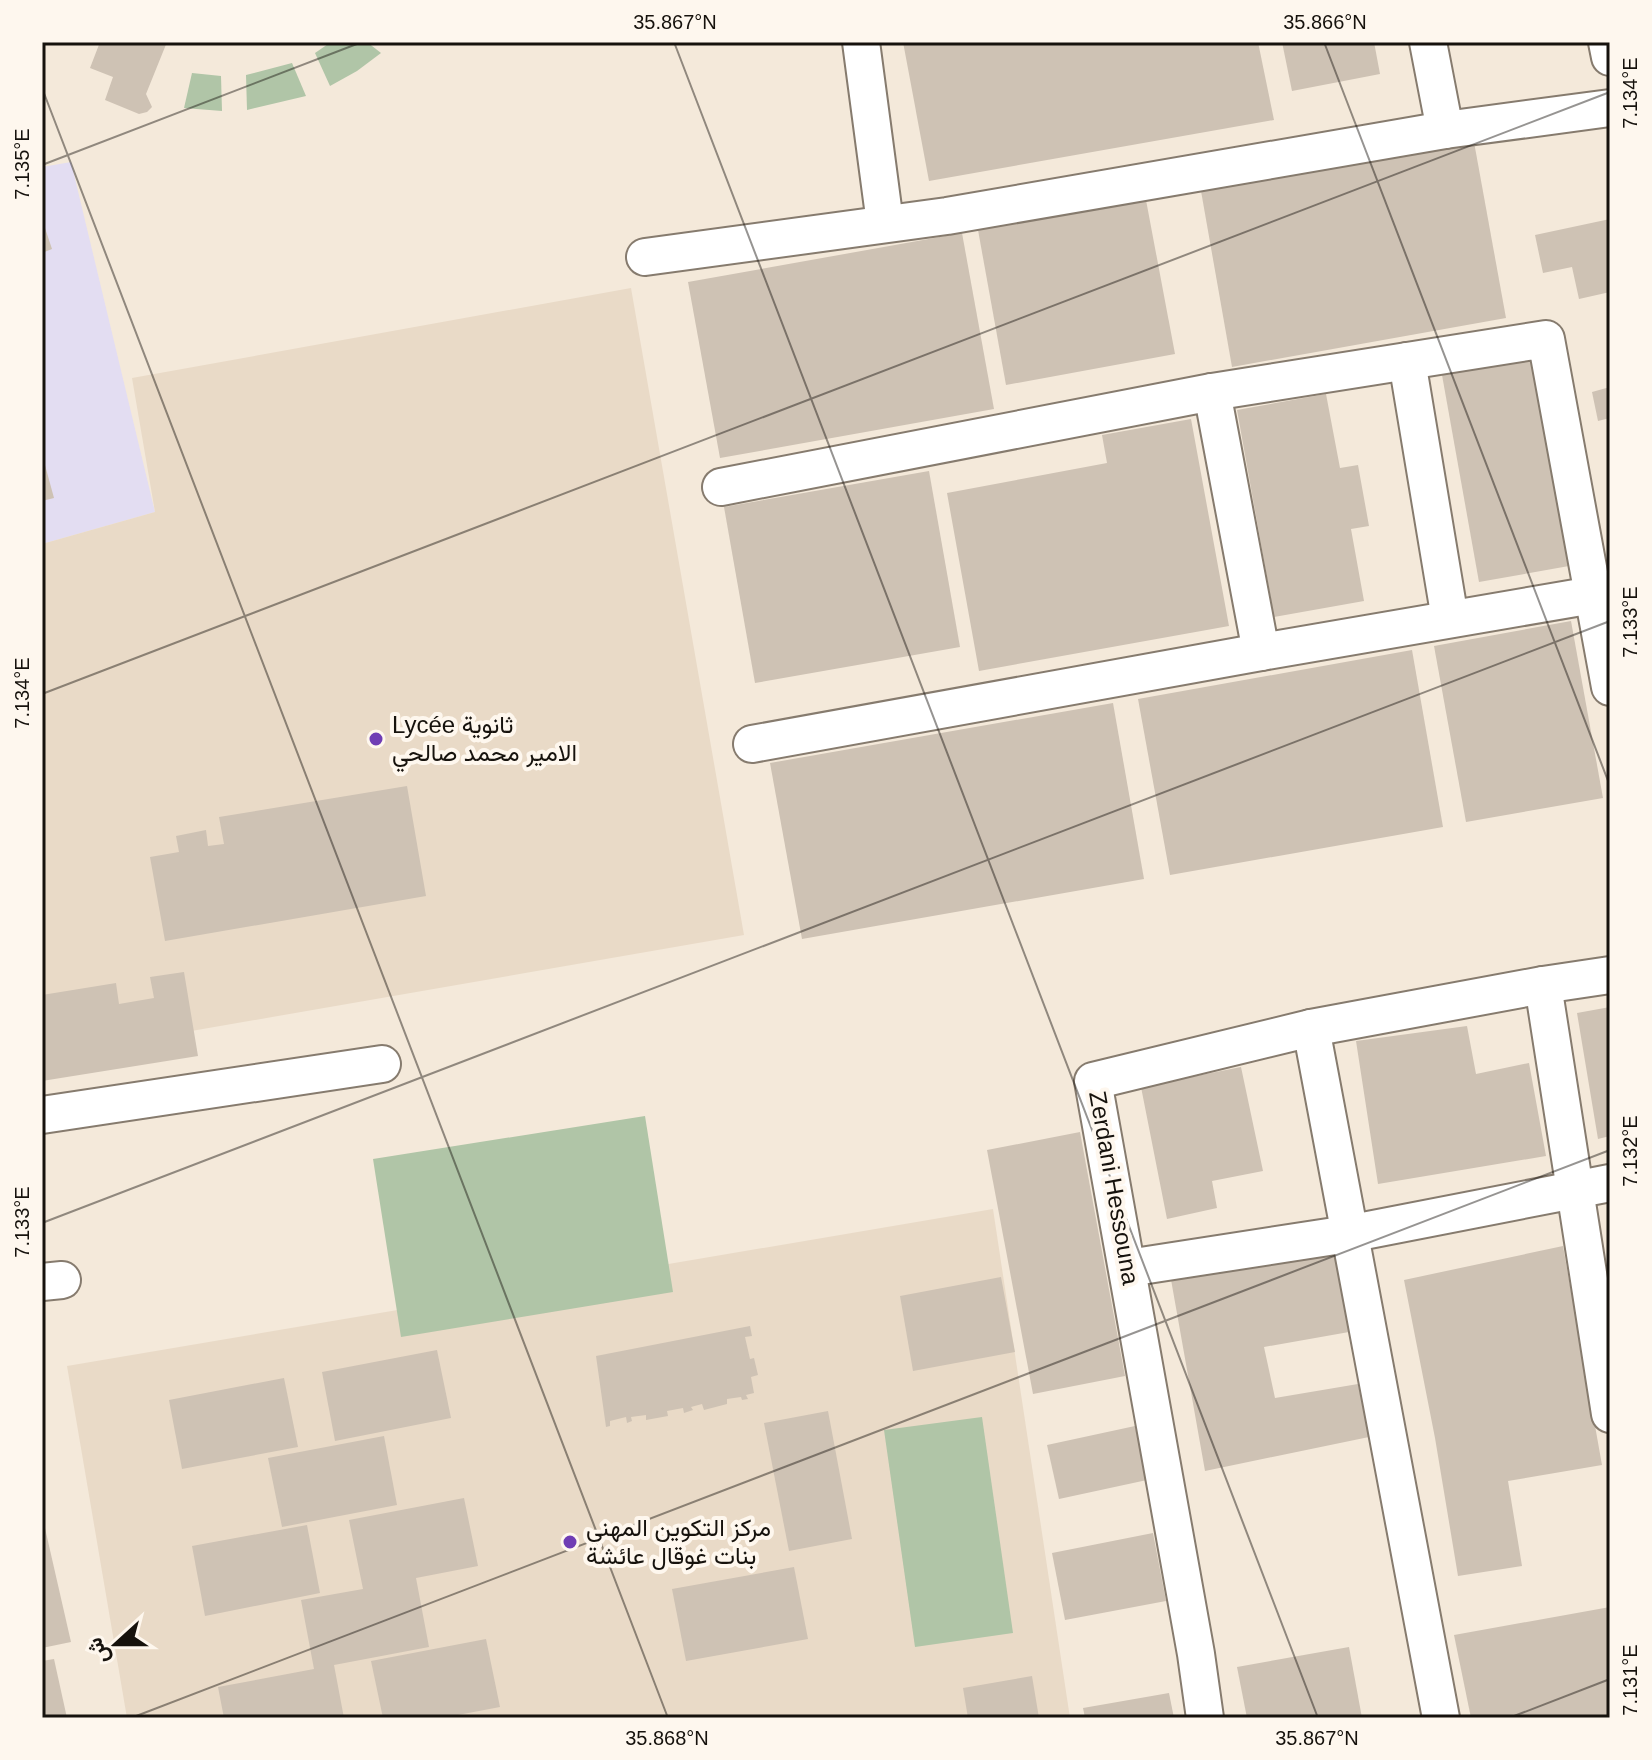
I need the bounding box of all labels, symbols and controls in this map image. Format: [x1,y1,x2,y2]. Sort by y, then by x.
text: 35.867°N [633,11,717,33]
text: 35.866°N [1283,11,1367,33]
text: 7.134°E [1619,57,1641,129]
text: 7.135°E [11,128,33,200]
text: 7.133°E [1619,586,1641,658]
text: 7.134°E [11,657,33,729]
place label: Lycée ثانوية الامير محمد صالحي [392,711,577,772]
marker: Lycée ثانوية الامير محمد صالحي [367,730,385,748]
street label: Zerdani Hessouna [1084,1089,1145,1287]
text: 7.132°E [1619,1115,1641,1187]
text: 7.133°E [11,1186,33,1258]
place label: مركز التكوين المهني بنات غوقال عائشة [586,1514,771,1571]
marker: مركز التكوين المهني بنات غوقال عائشة [561,1533,579,1551]
north arrow [76,1604,156,1684]
text: ش [81,1634,115,1668]
text: 7.131°E [1619,1644,1641,1716]
text: 35.868°N [625,1727,709,1749]
text: 35.867°N [1275,1727,1359,1749]

